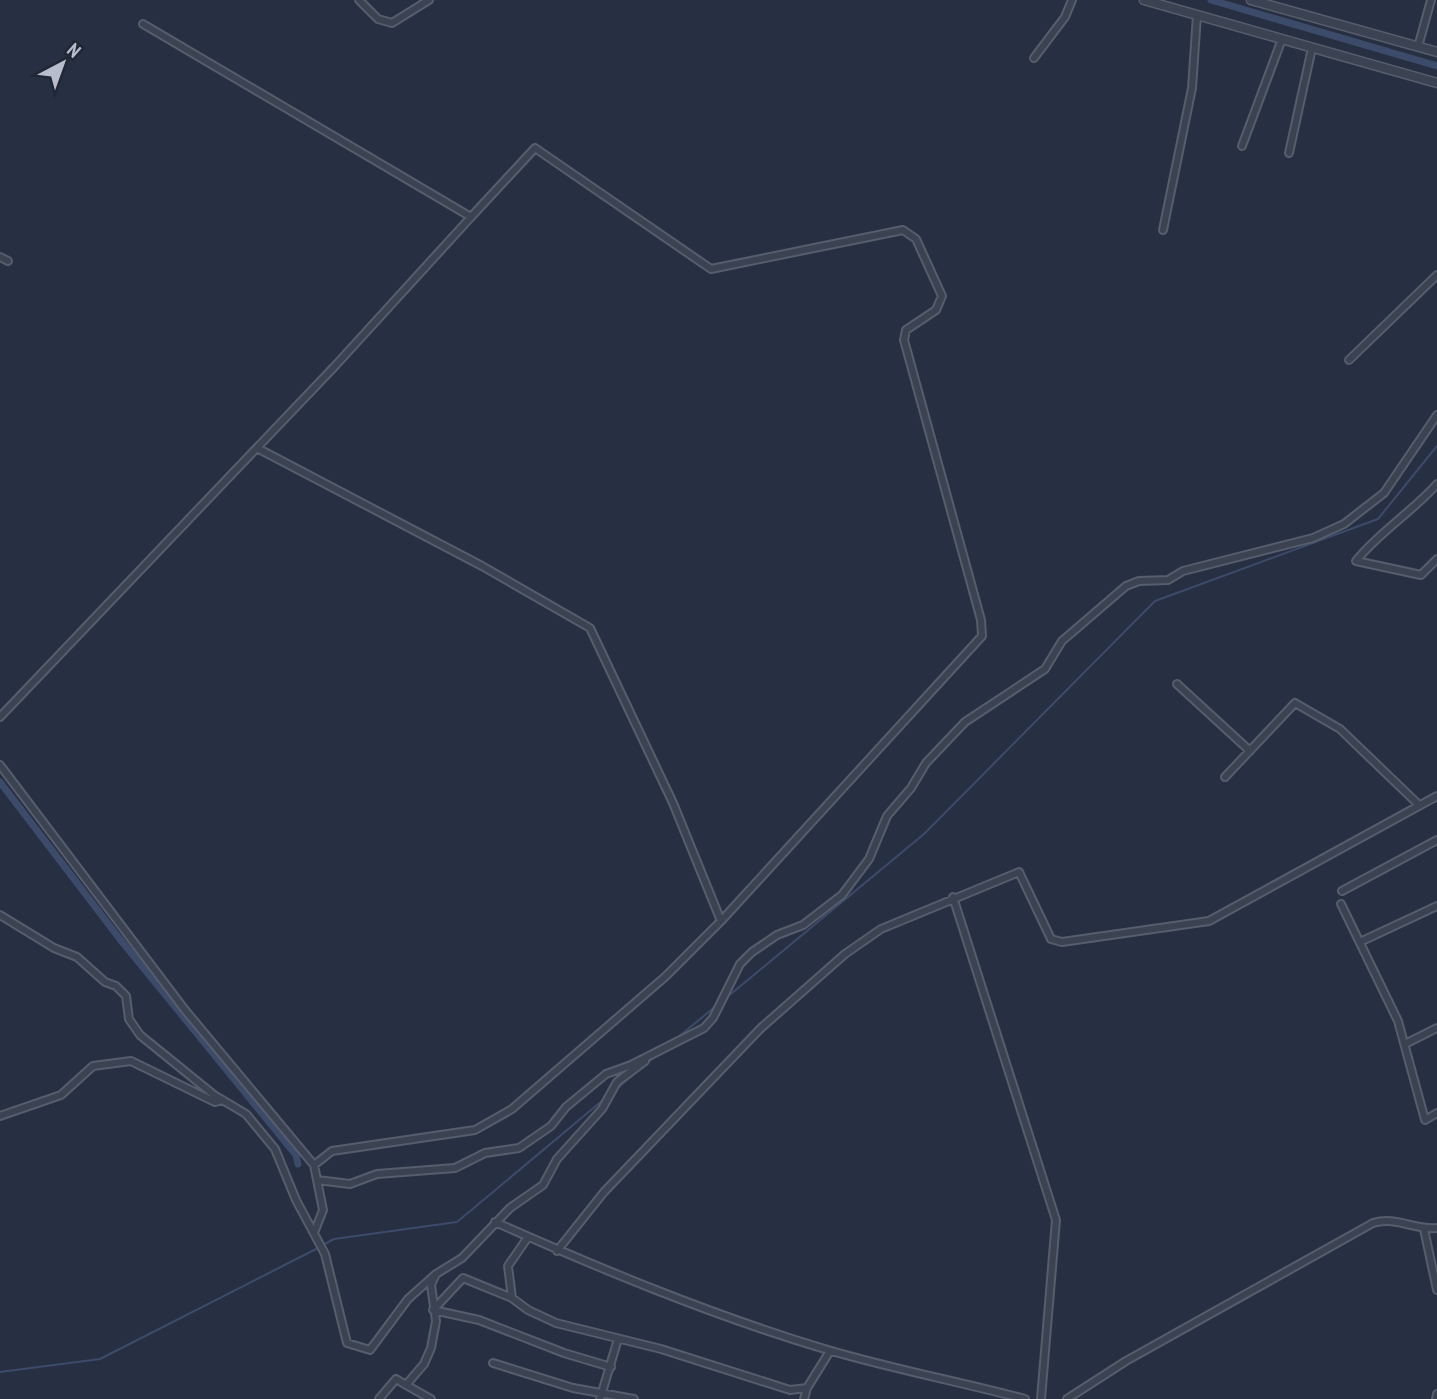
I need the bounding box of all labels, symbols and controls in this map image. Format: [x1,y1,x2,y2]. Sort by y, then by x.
north arrow [28,28,98,98]
text: N [62,38,86,63]

